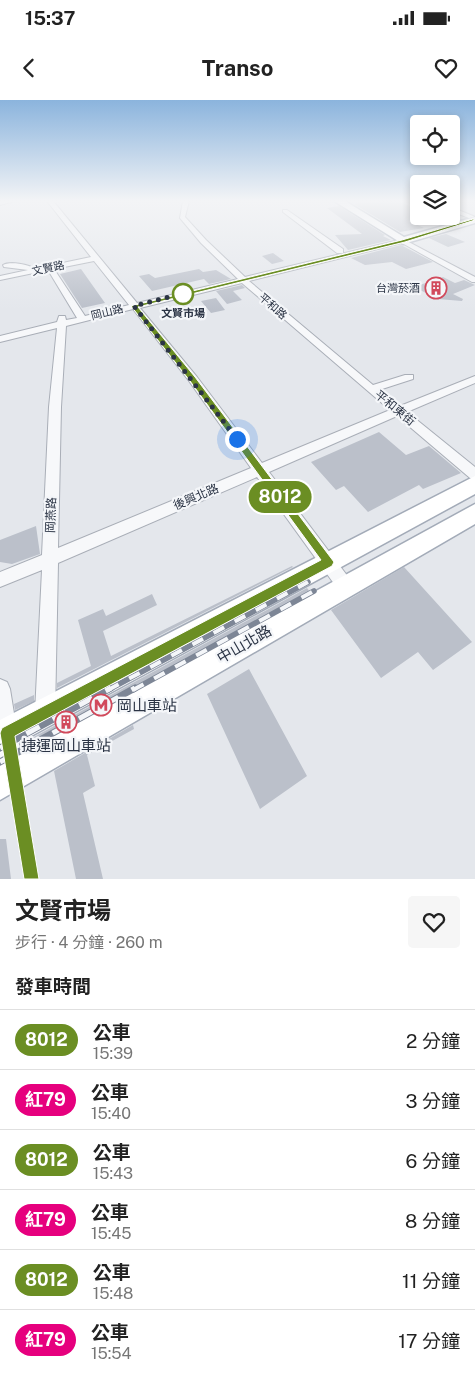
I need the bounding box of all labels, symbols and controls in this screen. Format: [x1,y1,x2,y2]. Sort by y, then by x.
text: 15:37 [25,7,75,29]
icon: back [15,54,43,82]
icon: heart [432,54,460,82]
text: Transo [202,55,273,81]
map controls [410,115,460,225]
button: locate [410,115,460,165]
button: layers [410,175,460,225]
street label: 文賢路 [31,259,65,277]
building icon: 台灣菸酒 [424,276,448,300]
place label: 台灣菸酒 [376,282,420,294]
marker: 文賢市場 [172,283,194,305]
street label: 平和路 [257,291,289,321]
street label: 岡山路 [90,302,124,322]
place label: 文賢市場 [161,307,205,319]
street label: 平和東街 [372,387,418,429]
your location [225,427,250,452]
street label: 後興北路 [171,481,221,513]
line badge: 8012 [245,481,315,513]
text: 8012 [259,486,301,507]
street label: 岡燕路 [43,497,59,533]
street label: 中山北路 [214,622,274,666]
metro station icon: 岡山車站 [89,693,113,717]
place label: 岡山車站 [117,697,177,714]
building icon: 捷運岡山車站 [54,710,78,734]
place label: 捷運岡山車站 [21,737,111,754]
text: 文賢市場 [15,896,111,924]
button: heart [408,896,460,948]
text: 步行 · 4 分鐘 · 260 m [15,933,163,952]
text: 發車時間 [15,975,91,997]
text: 公車 [93,1021,131,1043]
text: 8012 [25,1029,68,1050]
text: 2 分鐘 [406,1030,460,1052]
text: 15:39 [93,1044,133,1063]
text: 公車 [91,1081,129,1103]
text: 紅79 [25,1089,66,1110]
text: 3 分鐘 [405,1090,460,1112]
text: 15:40 [91,1104,131,1123]
text: 公車 [93,1141,131,1163]
text: 8012 [25,1149,68,1170]
text: 6 分鐘 [406,1150,460,1172]
text: 15:43 [93,1164,133,1183]
text: 公車 [91,1201,129,1223]
text: 紅79 [25,1209,66,1230]
text: 8 分鐘 [405,1210,460,1232]
text: 15:45 [91,1224,131,1243]
text: 公車 [93,1261,131,1283]
text: 8012 [25,1269,68,1290]
text: 11 分鐘 [402,1270,460,1292]
text: 15:48 [93,1284,133,1303]
text: 公車 [91,1321,129,1343]
text: 紅79 [25,1329,66,1350]
text: 17 分鐘 [398,1330,460,1352]
text: 15:54 [91,1344,132,1363]

